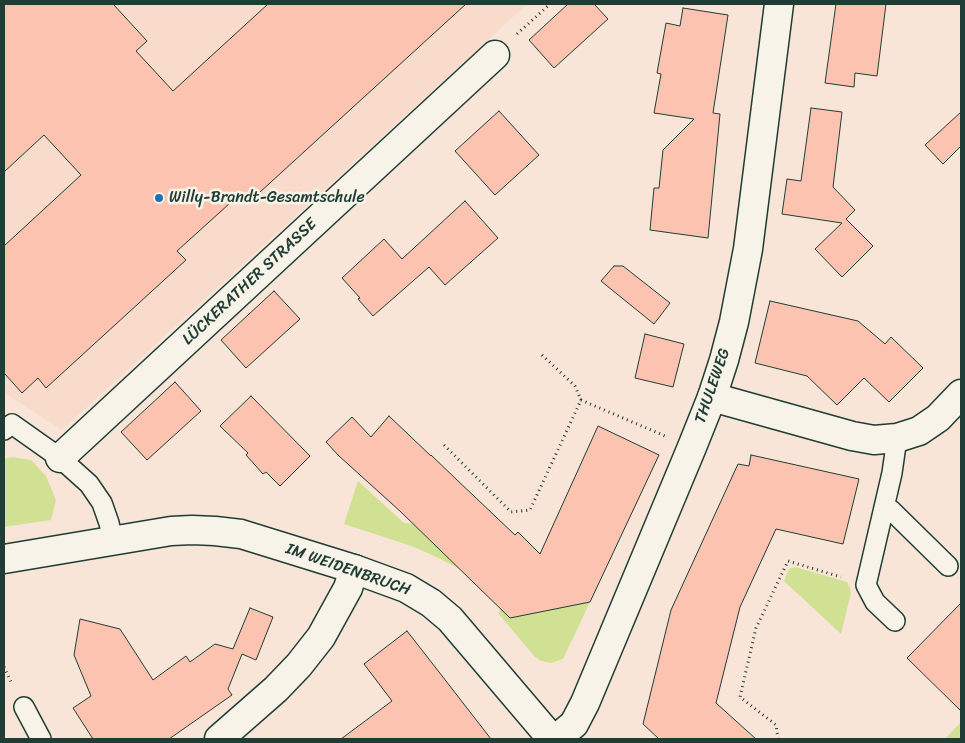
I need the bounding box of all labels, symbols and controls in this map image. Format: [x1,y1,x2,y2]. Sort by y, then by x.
place label: Willy-Brandt-Gesamtschule [169,188,365,208]
marker: Willy-Brandt-Gesamtschule [153,192,165,204]
street label: LÜCKERATHER STRASSE [179,215,321,349]
street label: THULEWEG [691,346,735,426]
street label: IM WEIDENBRUCH [283,540,413,600]

